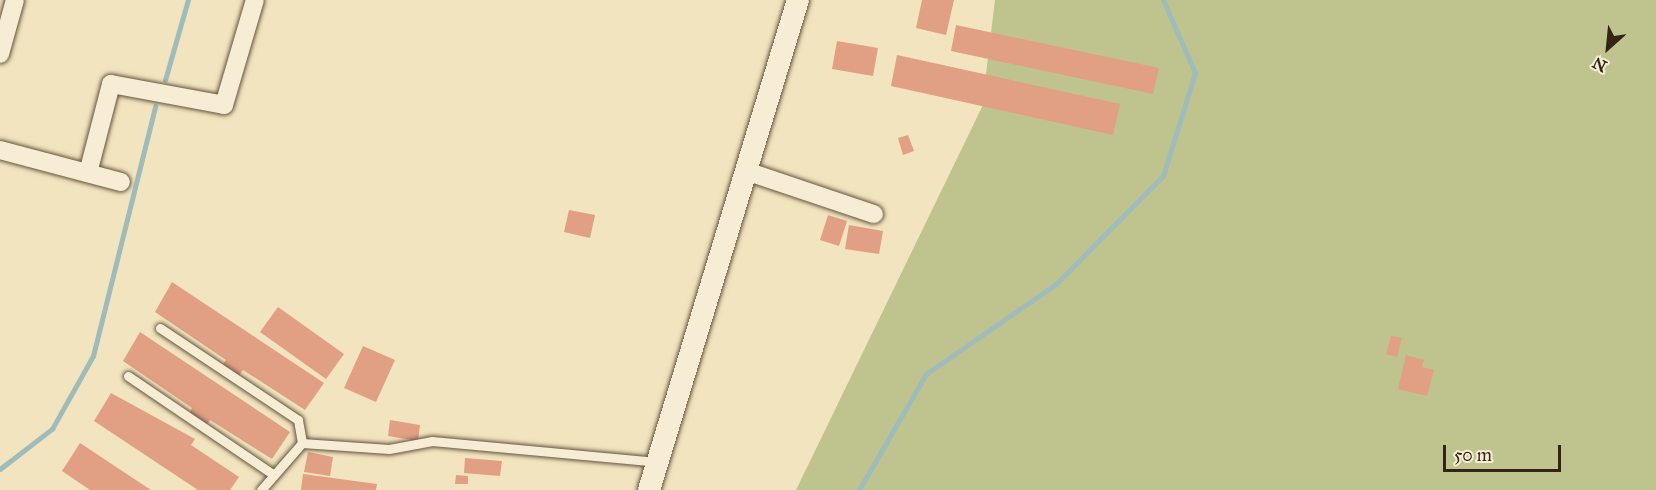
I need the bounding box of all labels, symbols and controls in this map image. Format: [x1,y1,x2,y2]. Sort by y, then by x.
north arrow [1578,18,1638,78]
text: N [1589,53,1610,76]
scale bar [1446,433,1564,471]
text: 50 m [1454,444,1492,466]

